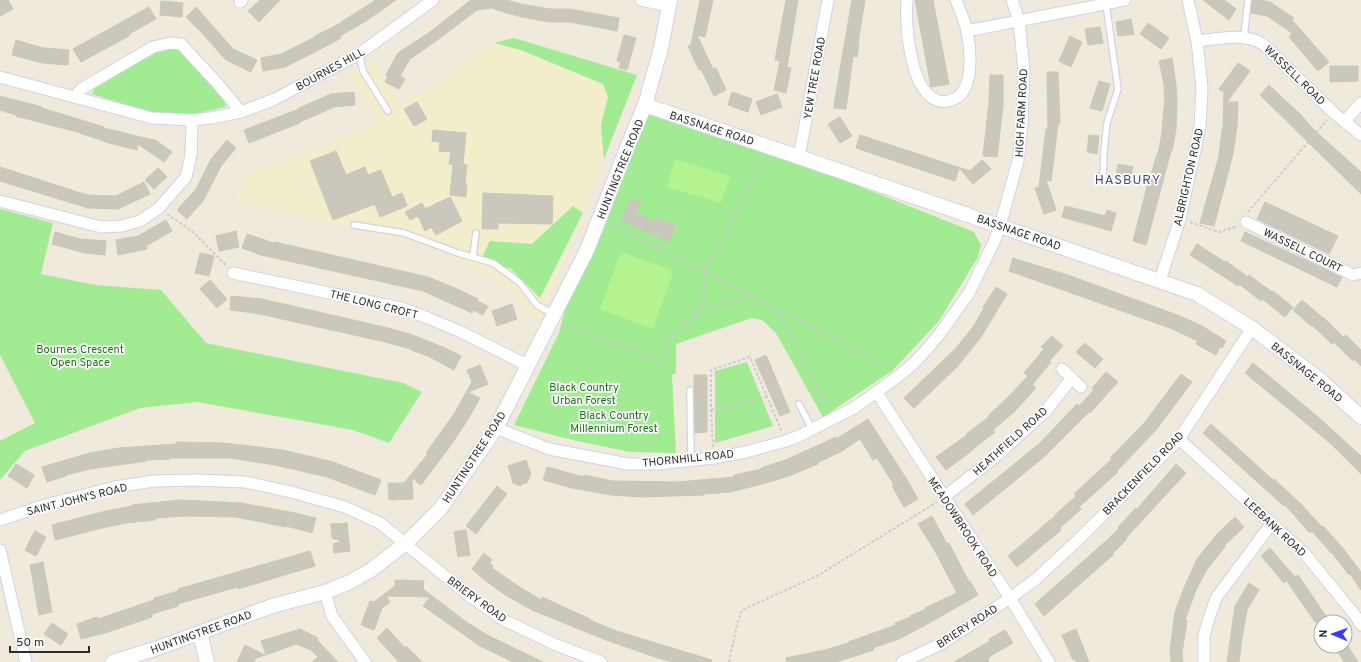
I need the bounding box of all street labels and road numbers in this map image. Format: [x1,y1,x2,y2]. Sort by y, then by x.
street label: YEW TREE ROAD [801,36,829,120]
street label: WASSELL ROAD [1261,43,1328,109]
street label: BOURNES HILL [294,45,367,95]
street label: HIGH FARM ROAD [1013,68,1031,158]
street label: BASSNAGE ROAD [668,109,756,149]
street label: HUNTINGTREE ROAD [594,117,647,221]
street label: ALBRIGHTON ROAD [1171,127,1207,228]
street label: BASSNAGE ROAD [975,212,1063,254]
street label: WASSELL COURT [1261,226,1344,276]
street label: THE LONG CROFT [328,287,419,323]
street label: BASSNAGE ROAD [1268,340,1345,406]
street label: HEATHFIELD ROAD [970,404,1051,479]
street label: HUNTINGTREE ROAD [440,409,510,506]
street label: BRACKENFIELD ROAD [1100,429,1187,519]
street label: THORNHILL ROAD [642,447,735,471]
street label: MEADOWBROOK ROAD [924,475,1000,580]
street label: SAINT JOHN'S ROAD [25,481,129,519]
street label: LEEBANK ROAD [1240,495,1309,560]
street label: BRIERY ROAD [444,574,509,626]
street label: BRIERY ROAD [934,602,1001,652]
street label: HUNTINGTREE ROAD [149,608,254,658]

